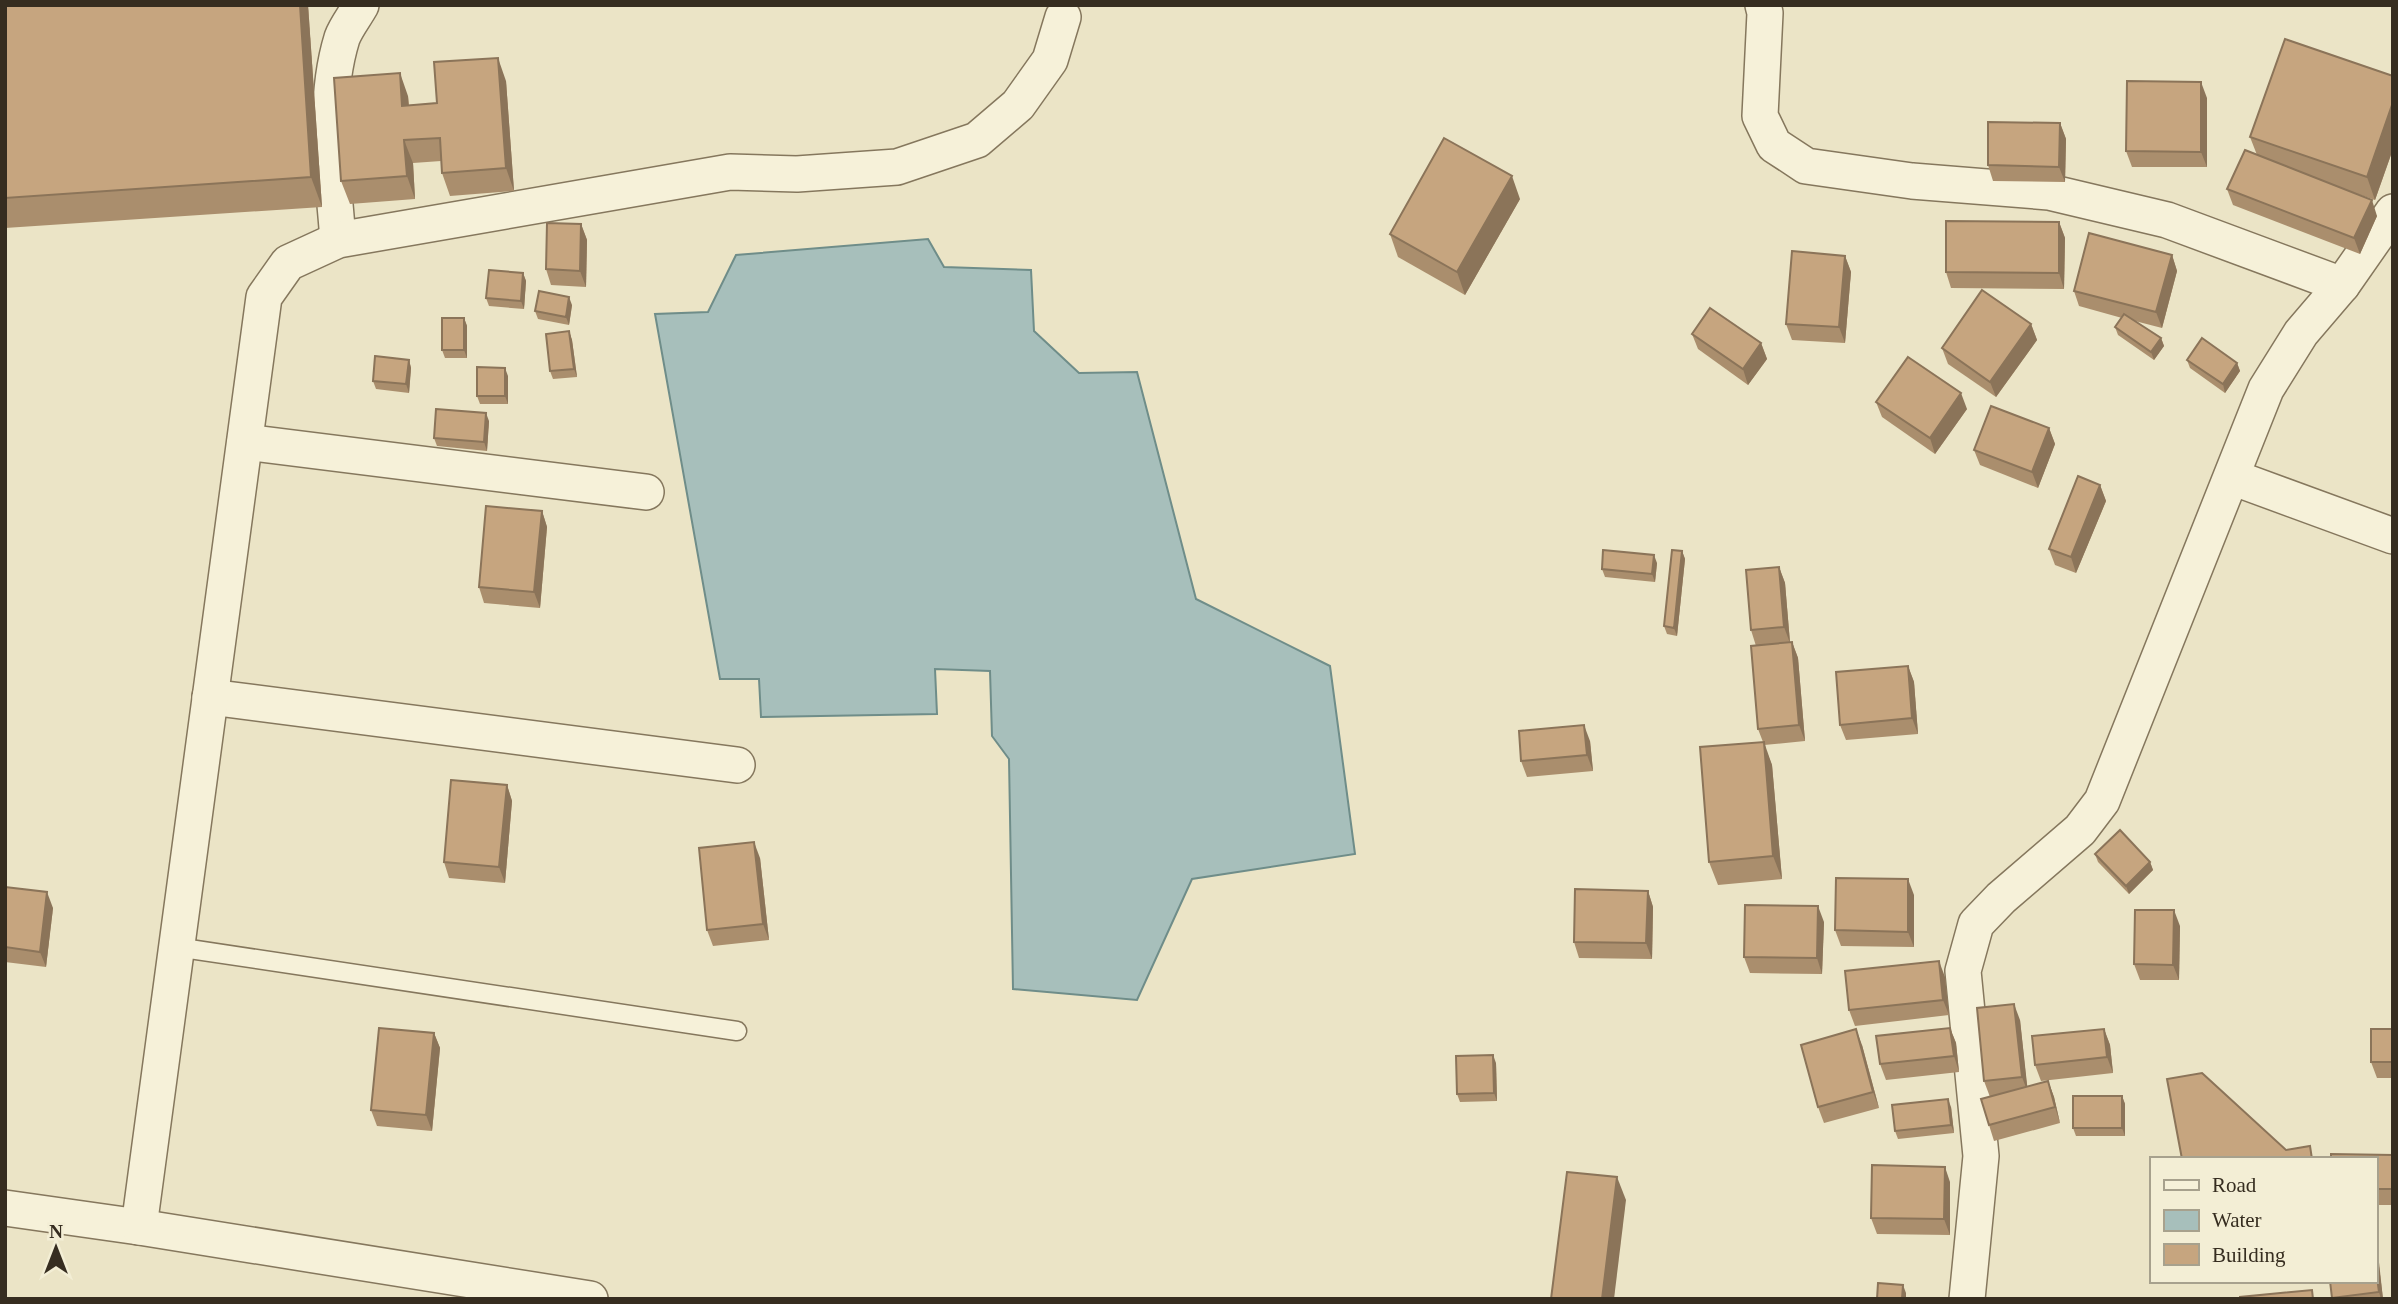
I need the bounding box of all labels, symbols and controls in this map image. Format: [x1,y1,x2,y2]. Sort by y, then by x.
legend [2150,1157,2377,1283]
text: Road [2212,1173,2257,1197]
text: Water [2212,1208,2262,1232]
north arrow [21,1213,91,1283]
text: N [49,1221,63,1242]
text: Building [2212,1243,2286,1267]

